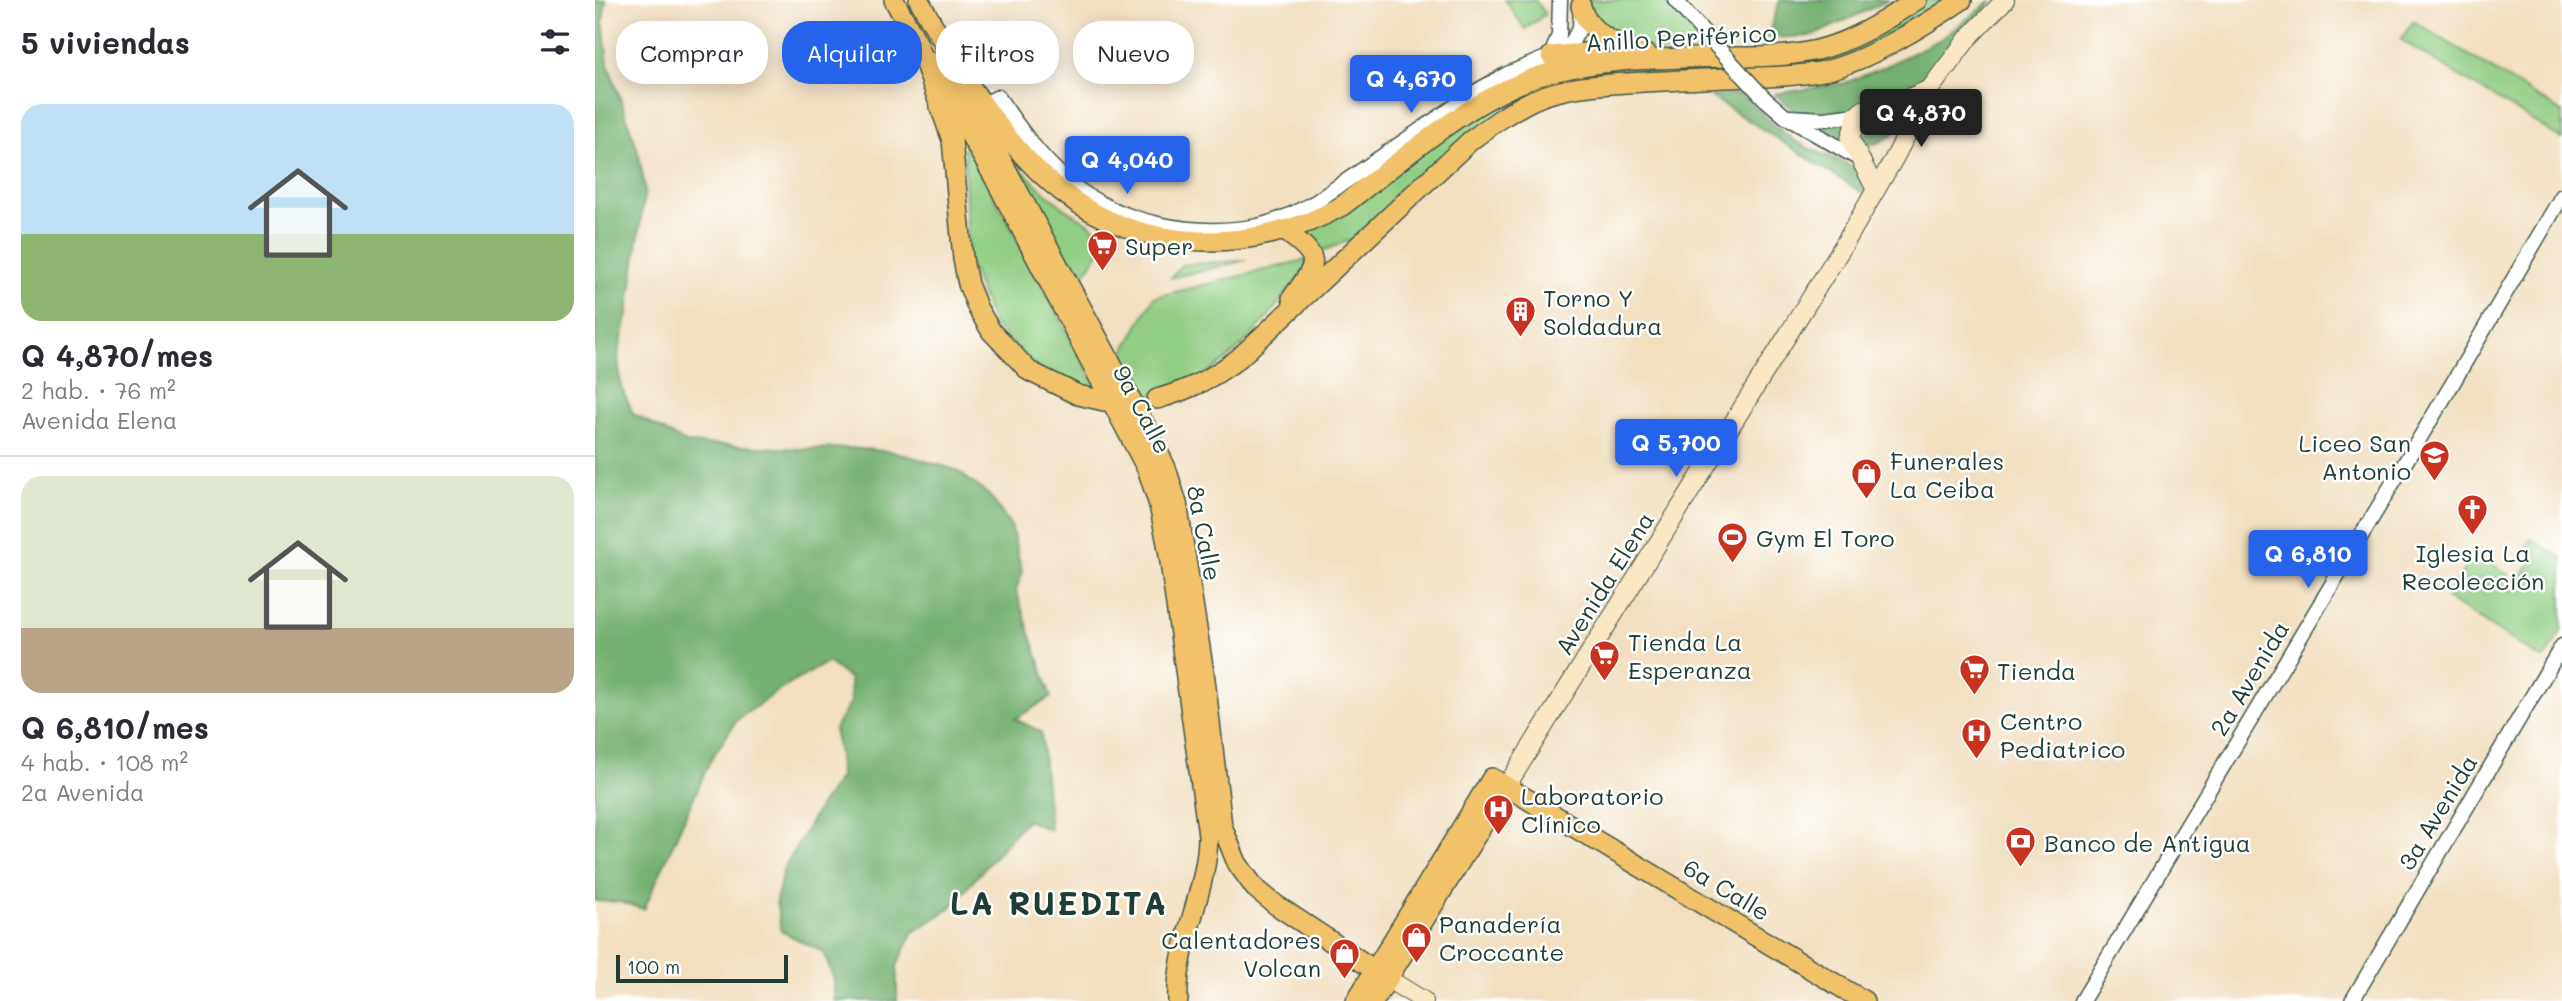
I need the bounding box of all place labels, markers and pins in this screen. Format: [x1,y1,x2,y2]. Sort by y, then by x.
pin: Q 4,670 [1346,55,1476,115]
pin: Q 4,870 [1856,90,1986,149]
pin: Q 4,040 [1062,136,1192,196]
supermarket icon: Super [1085,228,1119,272]
place label: Super [1125,230,1193,261]
place label: Torno Y Soldadura [1543,282,1662,341]
building icon: Torno Y Soldadura [1503,294,1537,338]
pin: Q 5,700 [1611,420,1741,479]
place label: Liceo San Antonio [2298,427,2411,486]
school or university icon: Liceo San Antonio [2417,439,2451,483]
place label: Funerales La Ceiba [1890,445,2004,504]
shop icon: Funerales La Ceiba [1850,457,1884,501]
church icon: Iglesia La Recolección [2456,493,2490,537]
sports icon: Gym El Toro [1716,520,1750,564]
place label: Gym El Toro [1756,522,1894,553]
pin: Q 6,810 [2243,530,2373,590]
place label: Iglesia La Recolección [2402,537,2544,596]
place label: Tienda La Esperanza [1628,626,1752,685]
supermarket icon: Tienda La Esperanza [1588,638,1622,682]
supermarket icon: Tienda [1957,653,1991,697]
place label: Tienda [1997,655,2076,686]
place label: Centro Pediatrico [2000,705,2125,764]
hospital icon: Centro Pediatrico [1960,717,1994,761]
place label: Laboratorio Clínico [1521,780,1664,839]
hospital icon: Laboratorio Clínico [1481,792,1515,836]
bank icon: Banco de Antigua [2004,825,2038,869]
place label: Banco de Antigua [2044,827,2251,858]
place label: Panadería Croccante [1439,908,1564,967]
shop icon: Panadería Croccante [1399,920,1433,964]
place label: Calentadores Volcan [1161,924,1321,983]
shop icon: Calentadores Volcan [1327,936,1361,980]

